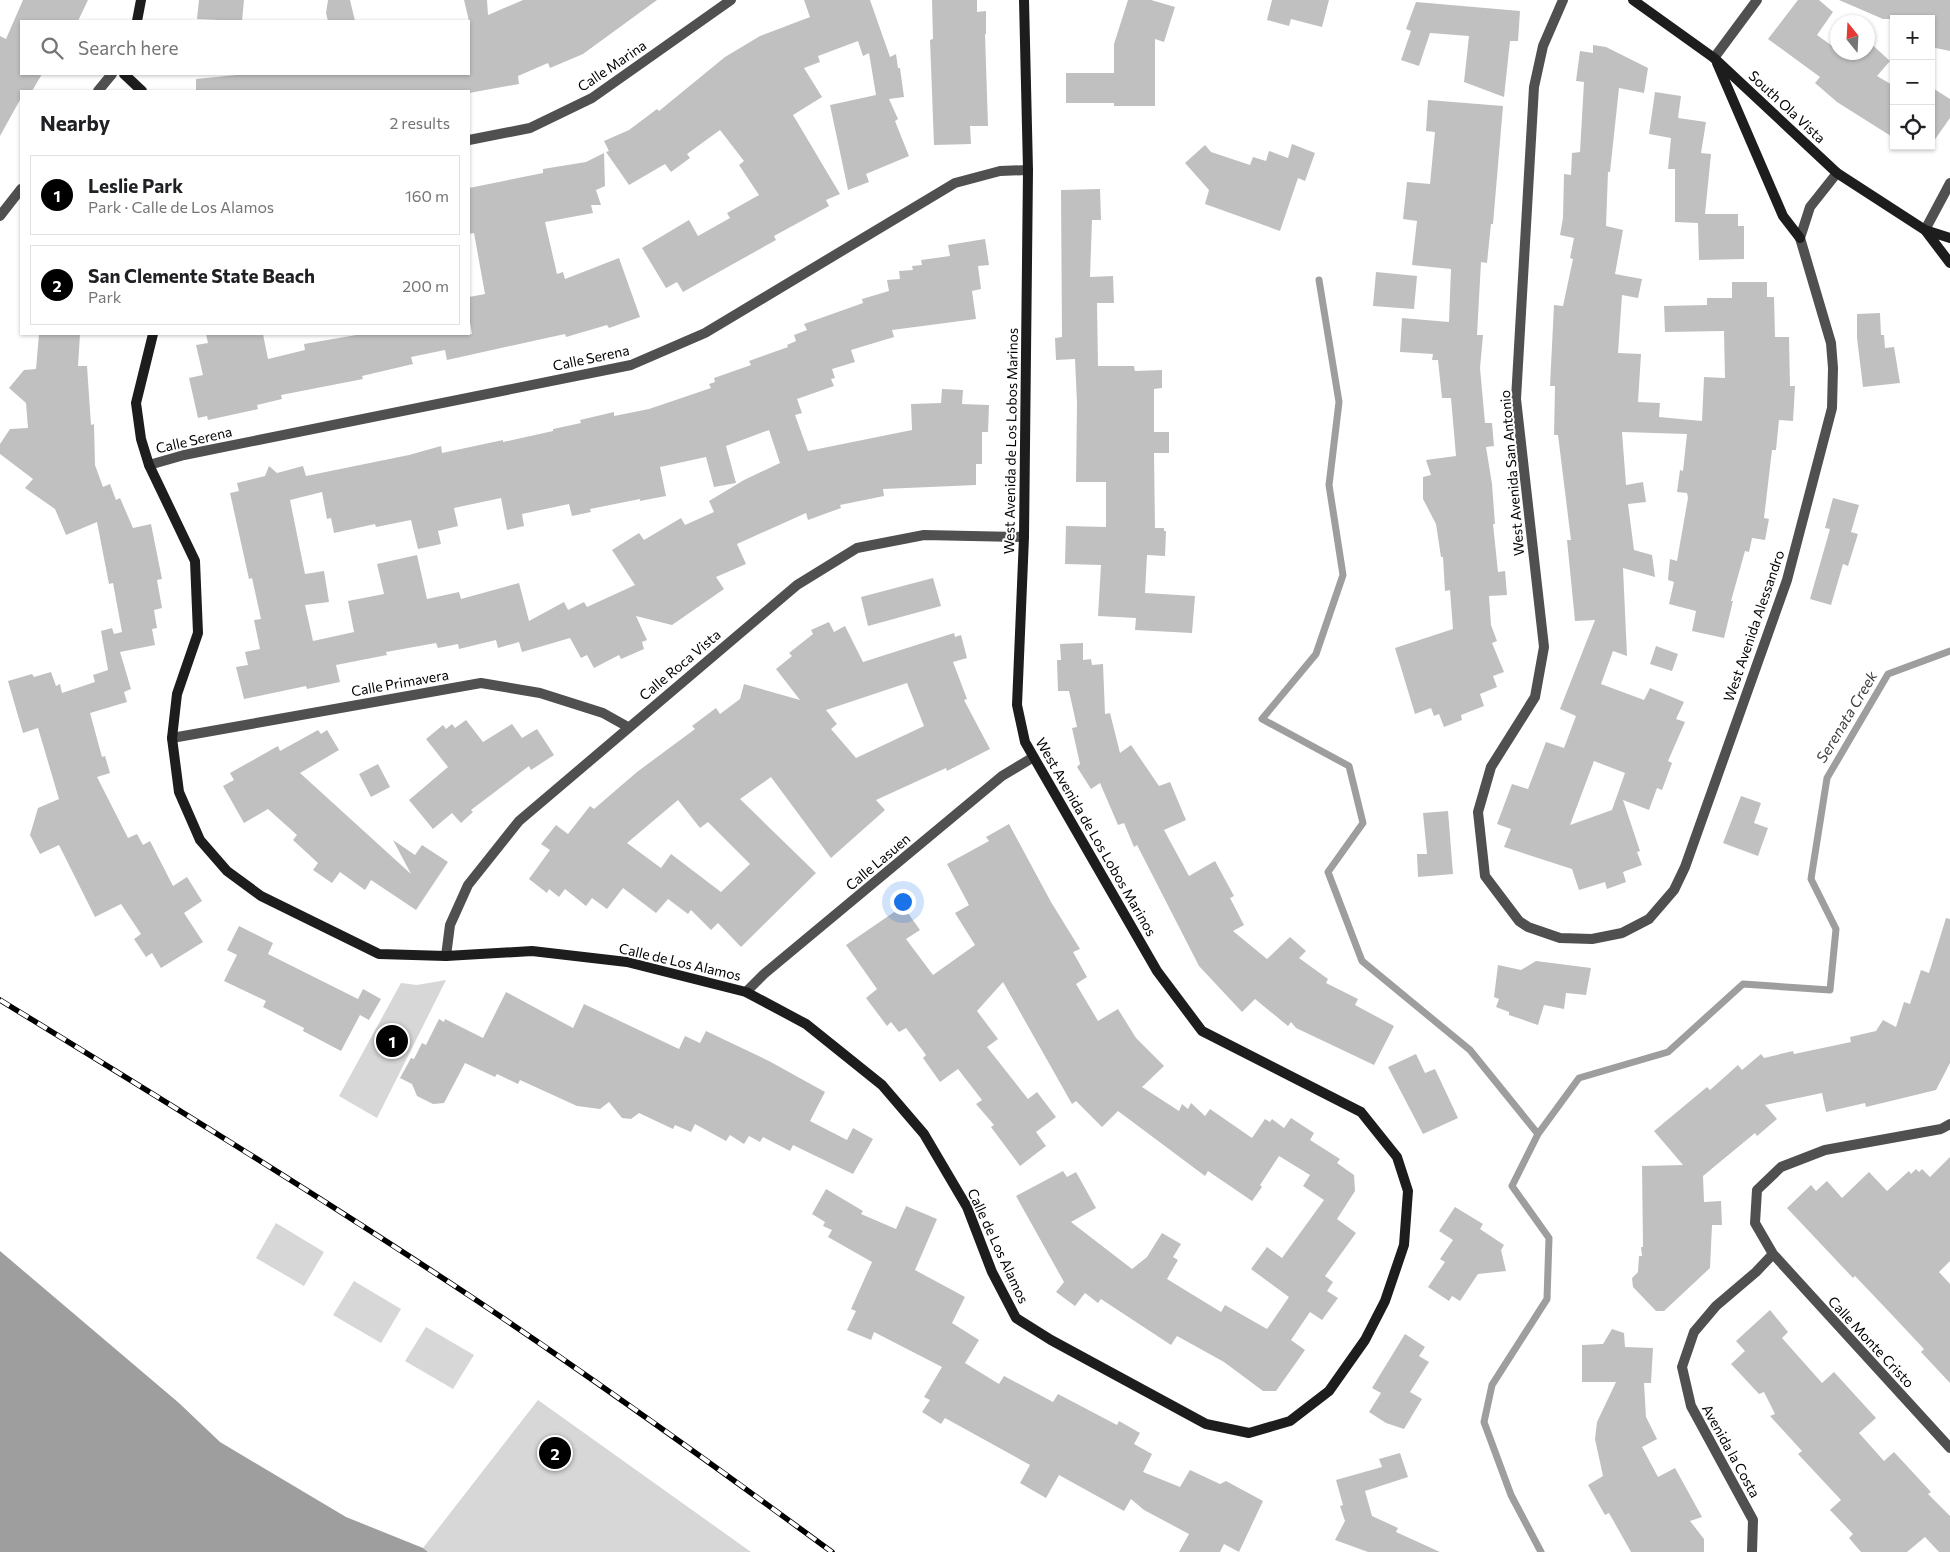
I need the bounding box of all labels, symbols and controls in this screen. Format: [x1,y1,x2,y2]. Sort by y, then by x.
north arrow [1830,15,1875,60]
map controls [1890,15,1935,150]
button: + [1890,15,1935,60]
search box [20,20,470,75]
icon: search [38,34,66,62]
text: Search here [78,36,178,59]
street label: Calle Marina [574,36,649,95]
button: − [1890,60,1935,105]
street label: South Ola Vista [1746,67,1829,146]
button: locate [1890,105,1935,150]
text: Nearby [40,110,110,135]
text: 2 results [389,113,450,132]
text: Leslie Park [88,174,183,197]
text: 1 [53,186,61,205]
text: 160 m [405,186,449,205]
text: Park · Calle de Los Alamos [88,197,274,216]
text: San Clemente State Beach [88,264,315,287]
text: 2 [52,276,62,295]
text: 200 m [402,276,449,295]
text: Park [88,287,121,306]
street label: West Avenida de Los Lobos Marinos [1000,328,1021,554]
street label: Calle Serena [551,341,631,374]
street label: West Avenida San Antonio [1496,389,1527,557]
street label: Calle Serena [154,422,234,457]
street label: West Avenida Alessandro [1720,548,1787,704]
street label: Calle Roca Vista [636,626,724,704]
street label: Calle Primavera [350,666,450,699]
water label: Serenata Creek [1812,667,1881,766]
street label: West Avenida de Los Lobos Marinos [1032,734,1160,939]
street label: Calle Lasuen [842,830,913,894]
your location [890,889,916,915]
street label: Calle de Los Alamos [617,939,743,984]
pin: 1 [376,1022,408,1060]
street label: Calle de Los Alamos [964,1186,1033,1306]
street label: Calle Monte Cristo [1825,1292,1918,1391]
street label: Avenida la Costa [1699,1401,1764,1500]
pin: 2 [539,1434,571,1472]

